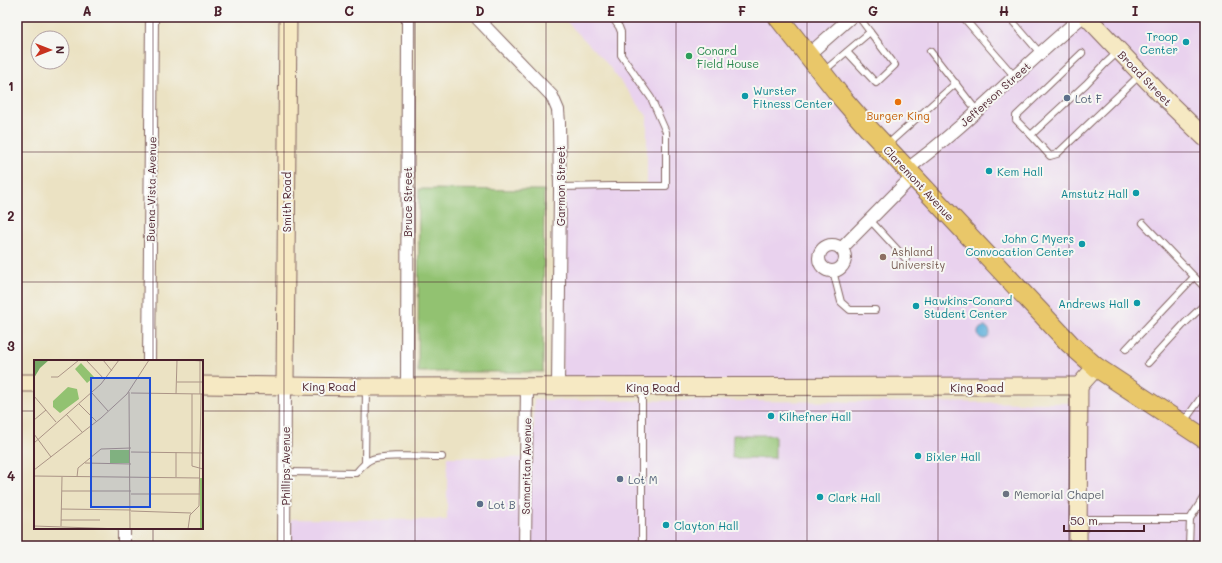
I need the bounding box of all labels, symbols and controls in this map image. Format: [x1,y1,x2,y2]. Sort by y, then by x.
text: A [82,2,92,19]
text: B [214,2,223,19]
text: C [344,2,354,19]
text: D [475,2,485,19]
text: E [607,2,615,19]
text: F [738,2,746,19]
text: G [868,2,878,19]
text: H [999,2,1009,19]
text: I [1132,2,1139,19]
place label: Troop Center [1140,29,1178,57]
north arrow [30,30,70,70]
marker: Troop Center [1181,37,1191,47]
place label: Conard Field House [697,43,759,71]
text: N [53,46,68,54]
street label: Broad Street [1115,47,1175,109]
marker: Conard Field House [684,51,694,61]
street label: Jefferson Street [956,58,1034,130]
text: 1 [8,77,14,94]
place label: Wurster Fitness Center [753,83,832,111]
marker: Wurster Fitness Center [740,91,750,101]
place label: Lot F [1075,91,1102,106]
marker: Lot F [1062,93,1072,103]
marker: Burger King [893,97,903,107]
place label: Burger King [866,108,930,123]
street label: Buena Vista Avenue [143,136,159,242]
street label: Claremont Avenue [880,142,958,224]
street label: Garmon Street [553,146,568,226]
place label: Kem Hall [997,164,1043,179]
marker: Kem Hall [984,166,994,176]
street label: Bruce Street [400,167,415,237]
street label: Smith Road [279,172,294,232]
place label: Amstutz Hall [1061,186,1128,201]
marker: Amstutz Hall [1131,188,1141,198]
text: 2 [7,207,15,224]
place label: John C Myers Convocation Center [966,231,1074,259]
marker: John C Myers Convocation Center [1077,239,1087,249]
place label: Ashland University [891,244,945,272]
marker: Ashland University [878,252,888,262]
place label: Hawkins-Conard Student Center [924,293,1012,321]
place label: Andrews Hall [1058,296,1129,311]
marker: Andrews Hall [1132,298,1142,308]
marker: Hawkins-Conard Student Center [911,301,921,311]
text: 3 [7,337,15,354]
inset map [34,360,203,529]
street label: King Road [302,379,356,394]
street label: King Road [626,380,680,395]
street label: King Road [950,380,1004,395]
place label: Kilhefner Hall [779,409,851,424]
marker: Kilhefner Hall [766,411,776,421]
street label: Samaritan Avenue [518,417,534,515]
street label: Phillips Avenue [278,426,293,505]
place label: Bixler Hall [926,449,981,464]
marker: Bixler Hall [913,451,923,461]
text: 4 [7,467,15,484]
place label: Lot M [628,472,657,487]
marker: Lot M [615,474,625,484]
place label: Memorial Chapel [1014,487,1104,502]
marker: Memorial Chapel [1001,489,1011,499]
place label: Clark Hall [828,490,881,505]
marker: Clark Hall [815,492,825,502]
place label: Lot B [488,497,516,512]
marker: Lot B [475,499,485,509]
scale bar [1064,507,1144,533]
text: 50 m [1070,512,1098,528]
place label: Clayton Hall [674,518,738,533]
marker: Clayton Hall [661,520,671,530]

